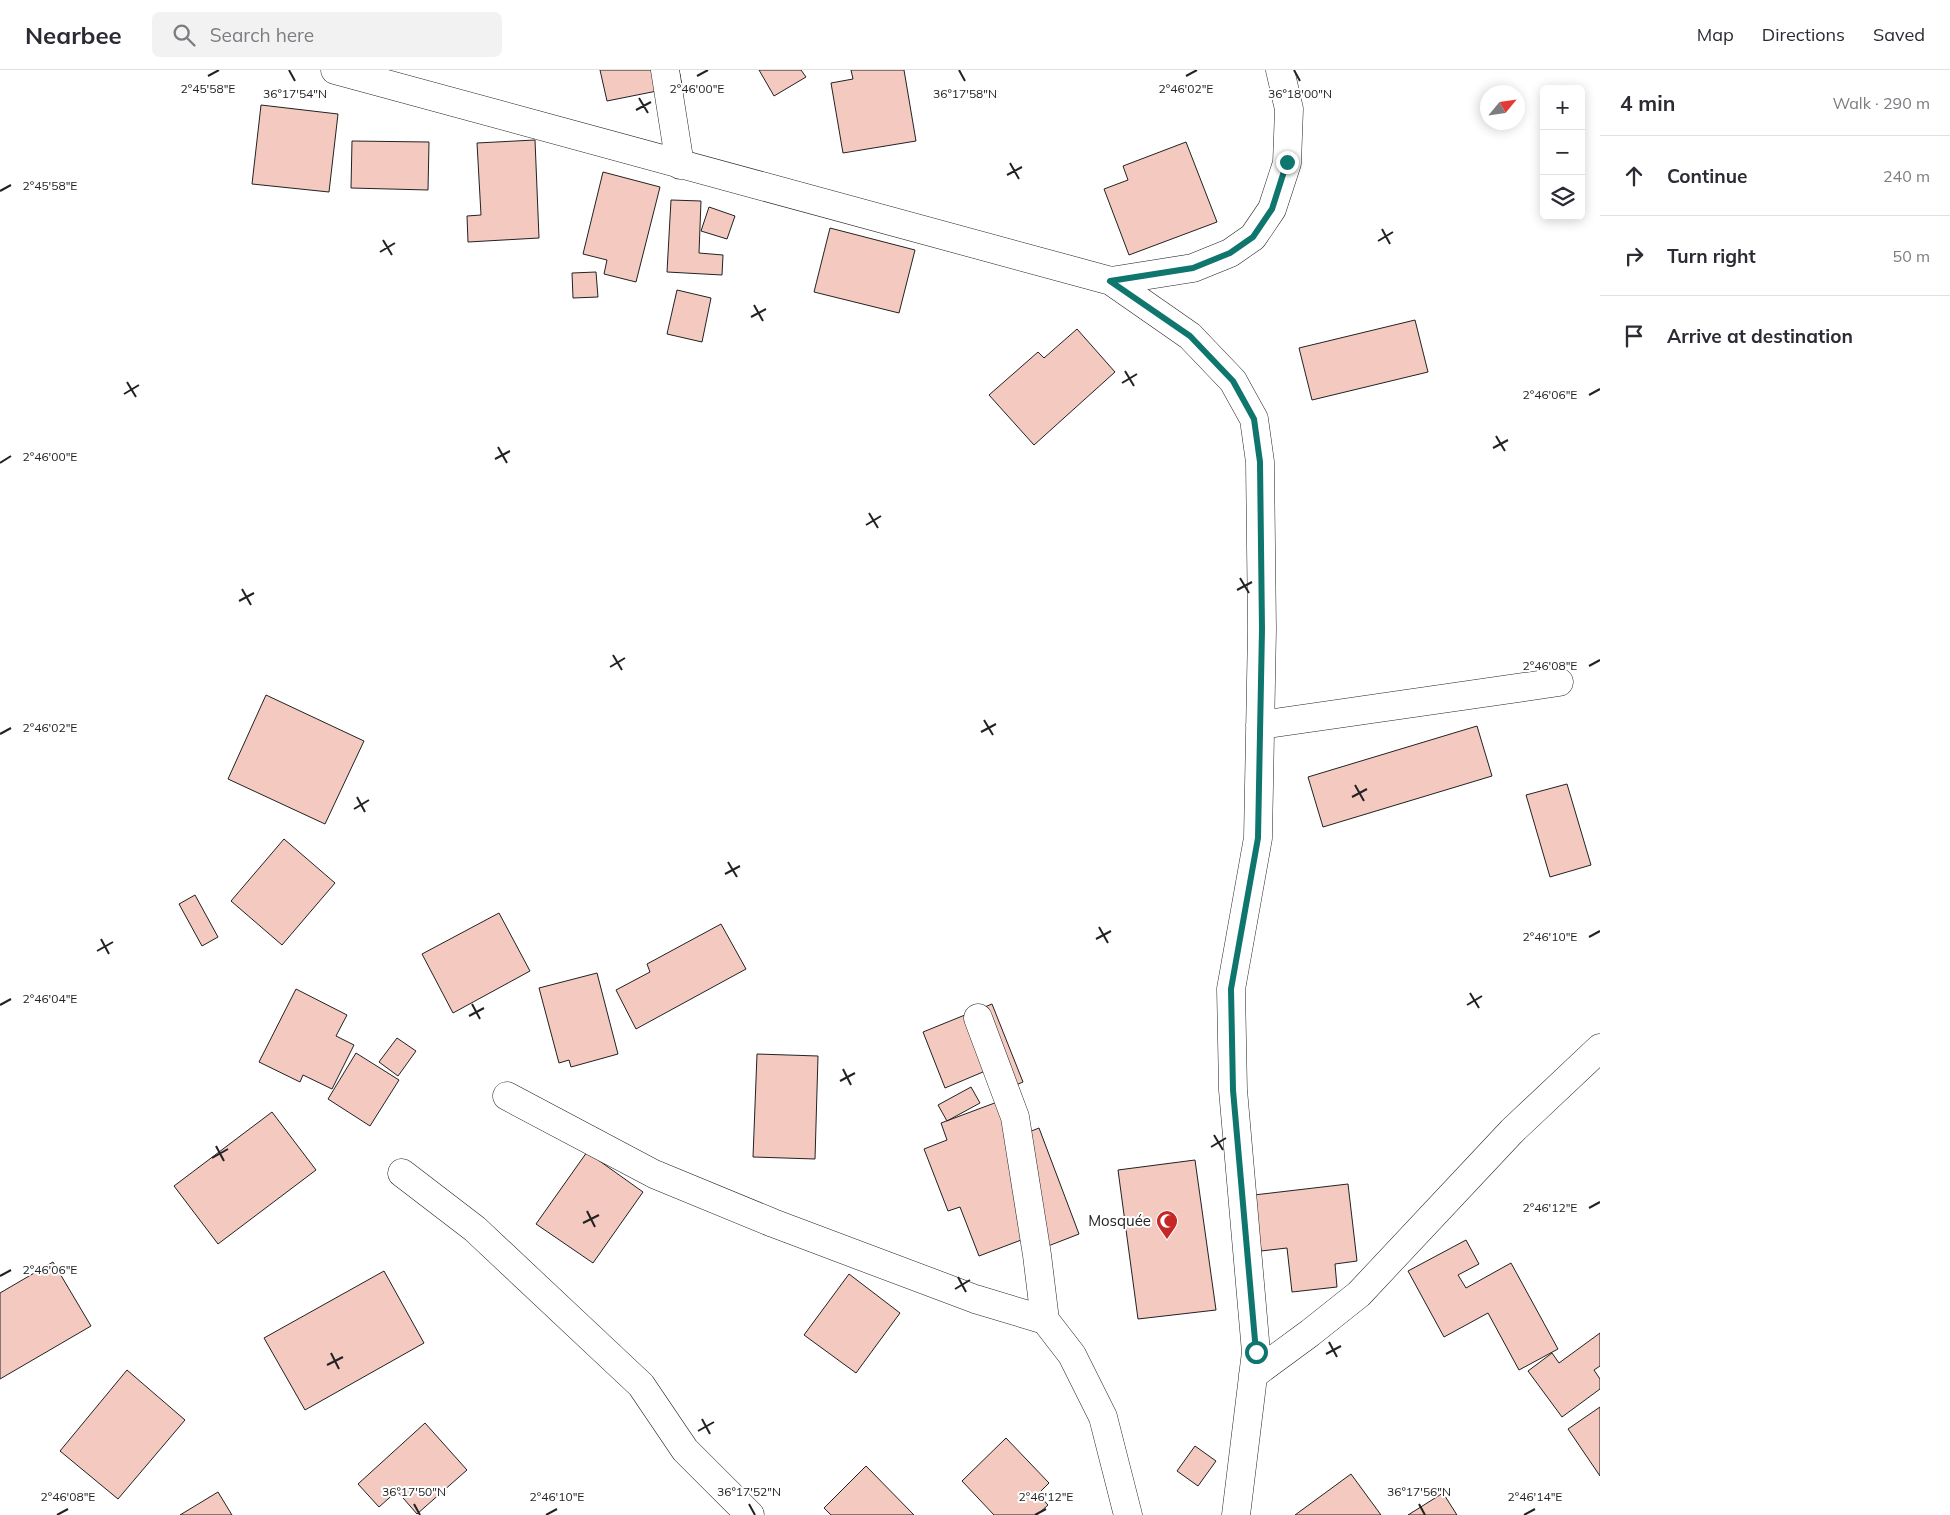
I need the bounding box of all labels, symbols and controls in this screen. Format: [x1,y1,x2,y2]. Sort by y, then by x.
search box [152,12,502,57]
text: Nearbee [25,20,122,50]
icon: search [170,21,198,49]
text: Search here [210,23,314,47]
text: Map [1697,23,1734,46]
text: Directions [1762,23,1845,46]
text: Saved [1873,23,1925,46]
text: 2°45'58"E [181,81,235,96]
text: 2°46'00"E [670,81,724,96]
text: 2°46'02"E [1159,81,1213,96]
north arrow [1480,85,1525,130]
map controls [1540,85,1585,220]
button: + [1540,85,1585,130]
text: 36°17'54"N [263,86,327,101]
text: 36°17'58"N [933,86,997,101]
text: 36°18'00"N [1268,86,1332,101]
text: 4 min [1620,90,1675,116]
text: Walk · 290 m [1832,93,1930,113]
button: − [1540,130,1585,175]
route end [1276,151,1299,174]
icon: ahead [1620,162,1648,190]
text: Continue [1667,164,1747,188]
text: 240 m [1883,166,1930,186]
button: layers [1540,175,1585,220]
text: 2°45'58"E [23,178,77,193]
icon: right [1620,242,1648,270]
text: Turn right [1667,244,1756,268]
text: 50 m [1893,246,1930,266]
icon: arrive [1620,322,1648,350]
text: Arrive at destination [1667,324,1853,348]
text: 2°46'06"E [1523,387,1577,402]
text: 2°46'00"E [23,449,77,464]
text: 2°46'08"E [1523,658,1577,673]
text: 2°46'02"E [23,720,77,735]
text: 2°46'10"E [1523,929,1577,944]
text: 2°46'04"E [23,991,77,1006]
text: 2°46'12"E [1523,1200,1577,1215]
mosque icon: Mosquée [1155,1209,1179,1240]
place label: Mosquée [1088,1211,1151,1230]
text: 2°46'06"E [23,1262,77,1277]
route start [1245,1341,1268,1364]
text: 36°17'50"N [382,1484,446,1499]
text: 36°17'52"N [717,1484,781,1499]
text: 36°17'56"N [1387,1484,1451,1499]
text: 2°46'08"E [41,1489,95,1504]
text: 2°46'10"E [530,1489,584,1504]
text: 2°46'12"E [1019,1489,1073,1504]
text: 2°46'14"E [1508,1489,1562,1504]

